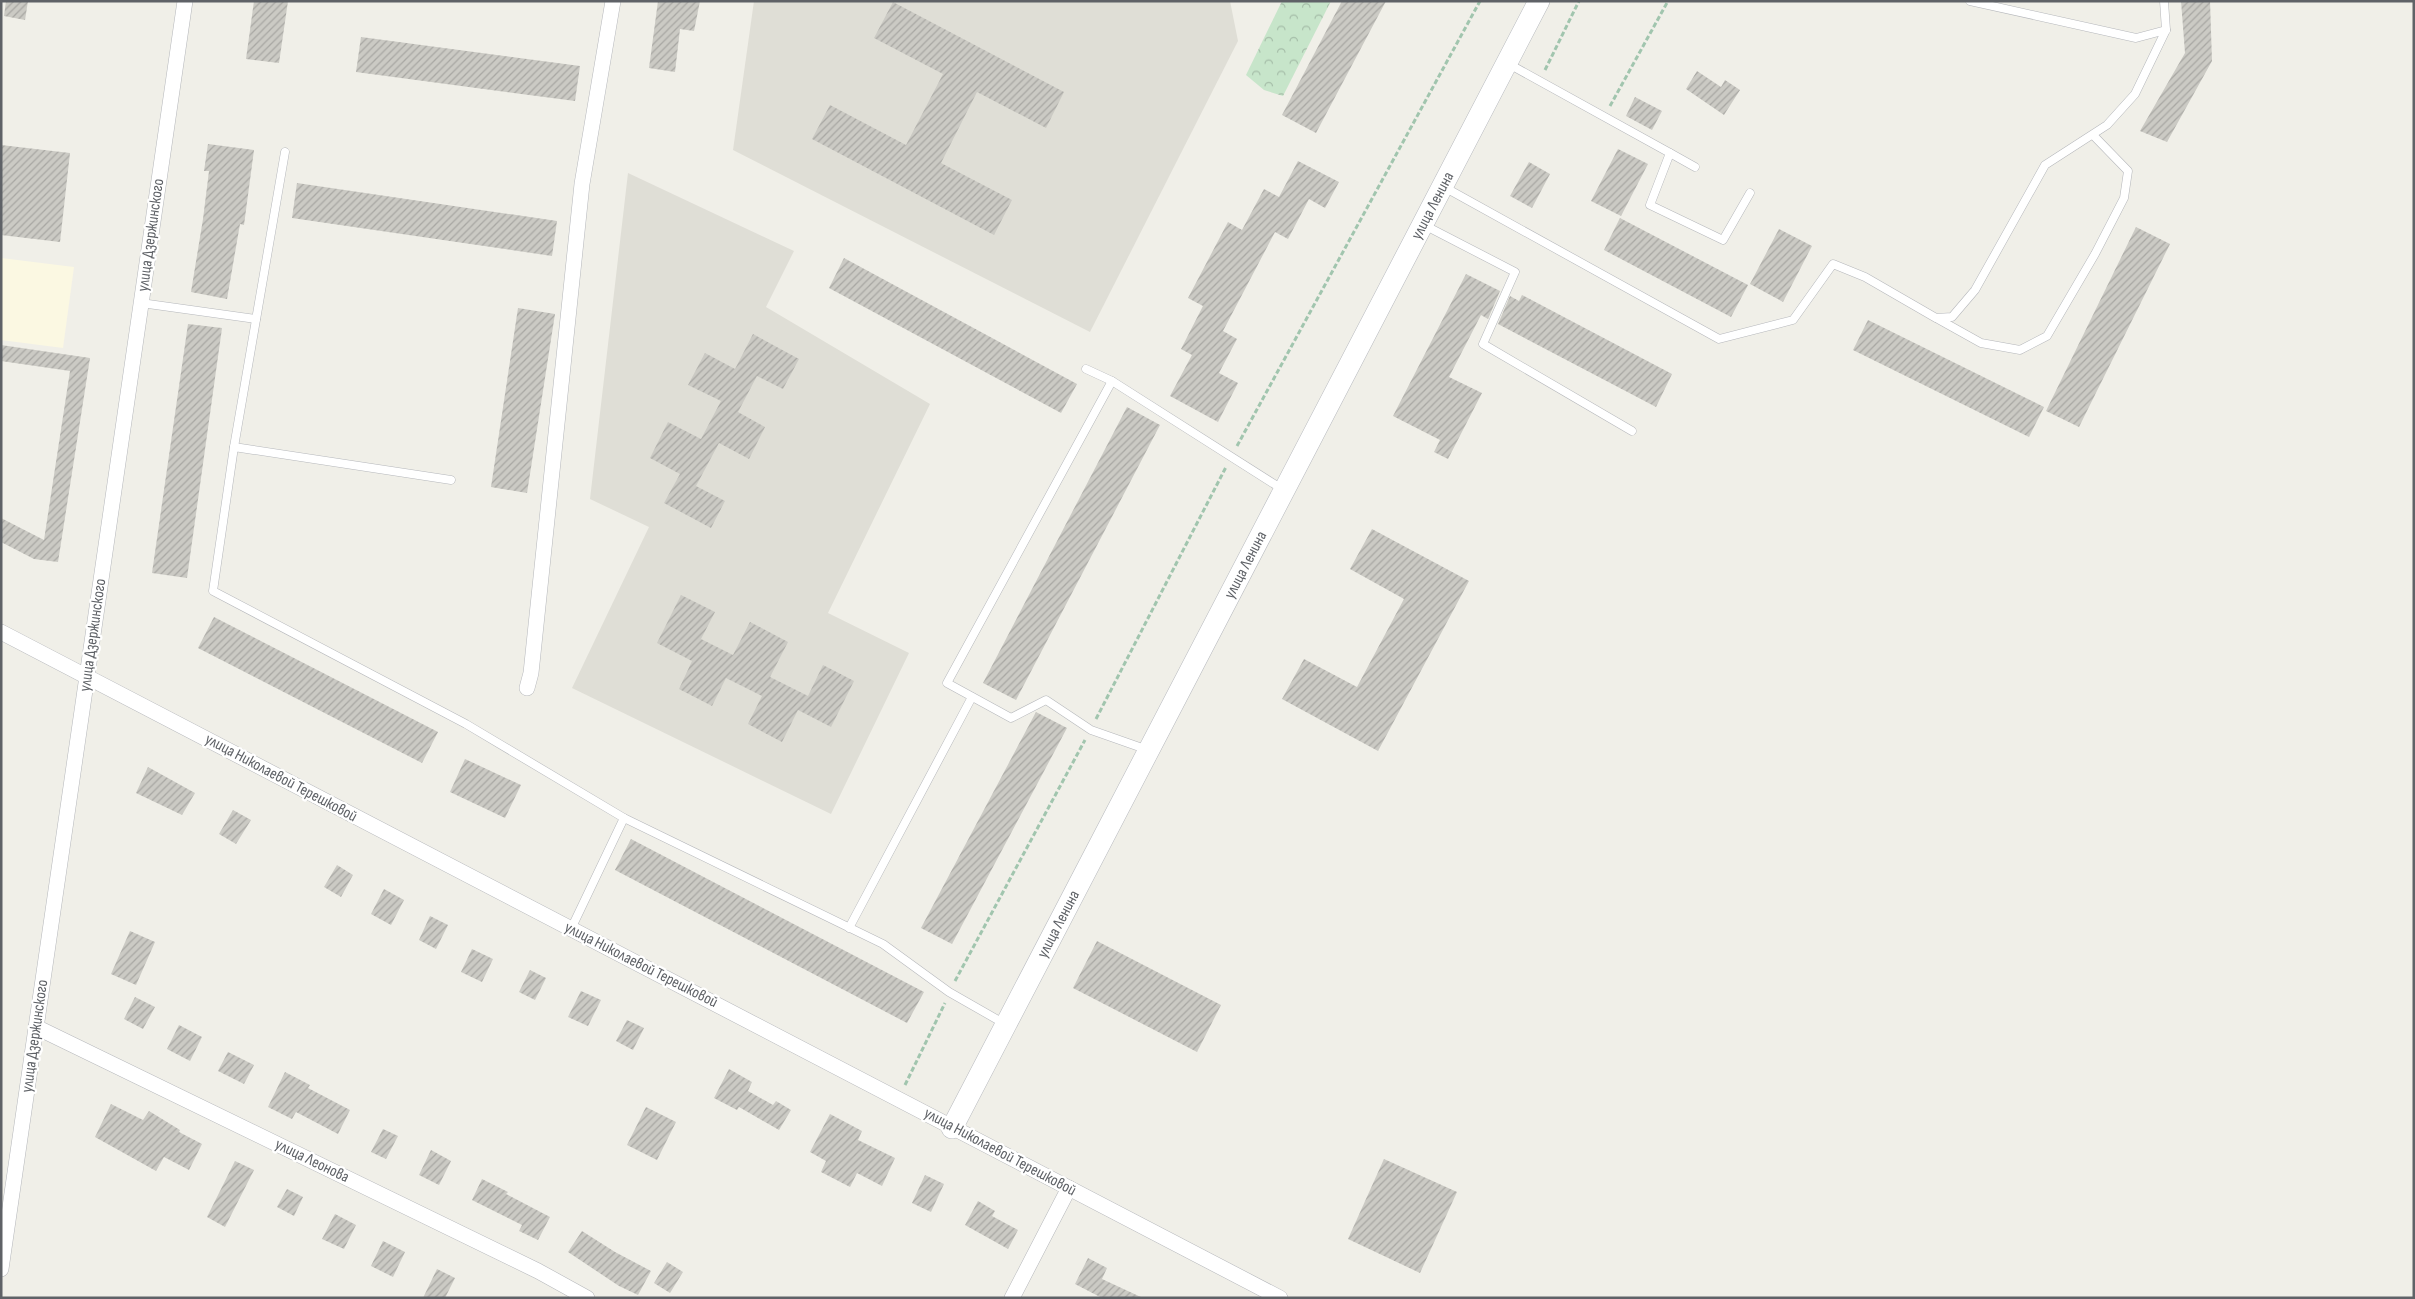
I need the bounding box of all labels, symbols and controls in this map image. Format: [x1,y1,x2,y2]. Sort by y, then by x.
street label: улица Ленина [1407,169,1458,243]
street label: улица Дзержинского [134,177,168,293]
street label: улица Ленина [1220,528,1271,602]
street label: улица Дзержинского [76,577,110,693]
street label: улица Николаевой Терешковой [202,730,360,826]
street label: улица Ленина [1033,887,1084,961]
street label: улица Николаевой Терешковой [561,918,721,1012]
street label: улица Дзержинского [18,978,52,1094]
street label: улица Николаевой Терешковой [921,1104,1079,1200]
street label: улица Леонова [272,1135,352,1187]

